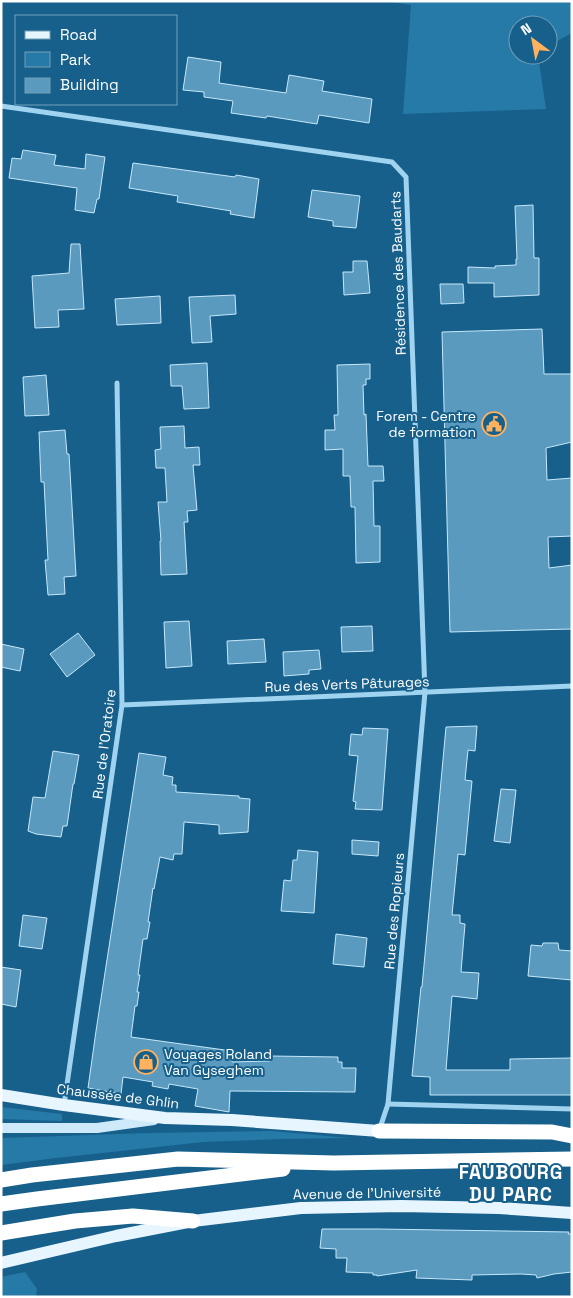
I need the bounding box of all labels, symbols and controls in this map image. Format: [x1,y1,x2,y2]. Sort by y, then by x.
legend [15,15,178,105]
north arrow [508,15,558,65]
text: N [517,19,535,39]
text: Road [60,25,97,44]
text: Park [60,50,91,69]
text: Building [60,75,119,94]
street label: Résidence des Baudarts [386,191,410,355]
place label: Forem - Centre de formation [376,407,476,441]
public building icon: Forem - Centre de formation [481,411,507,437]
street label: Rue des Verts Pâturages [264,672,430,696]
street label: Rue de l'Oratoire [88,688,120,800]
street label: Rue des Ropieurs [380,852,408,970]
place label: Voyages Roland Van Gyseghem [164,1045,272,1079]
shop icon: Voyages Roland Van Gyseghem [133,1049,159,1075]
street label: Chaussée de Ghlin [56,1080,180,1112]
district label: FAUBOURG DU PARC [459,1160,563,1207]
street label: Avenue de l'Université [293,1183,441,1203]

